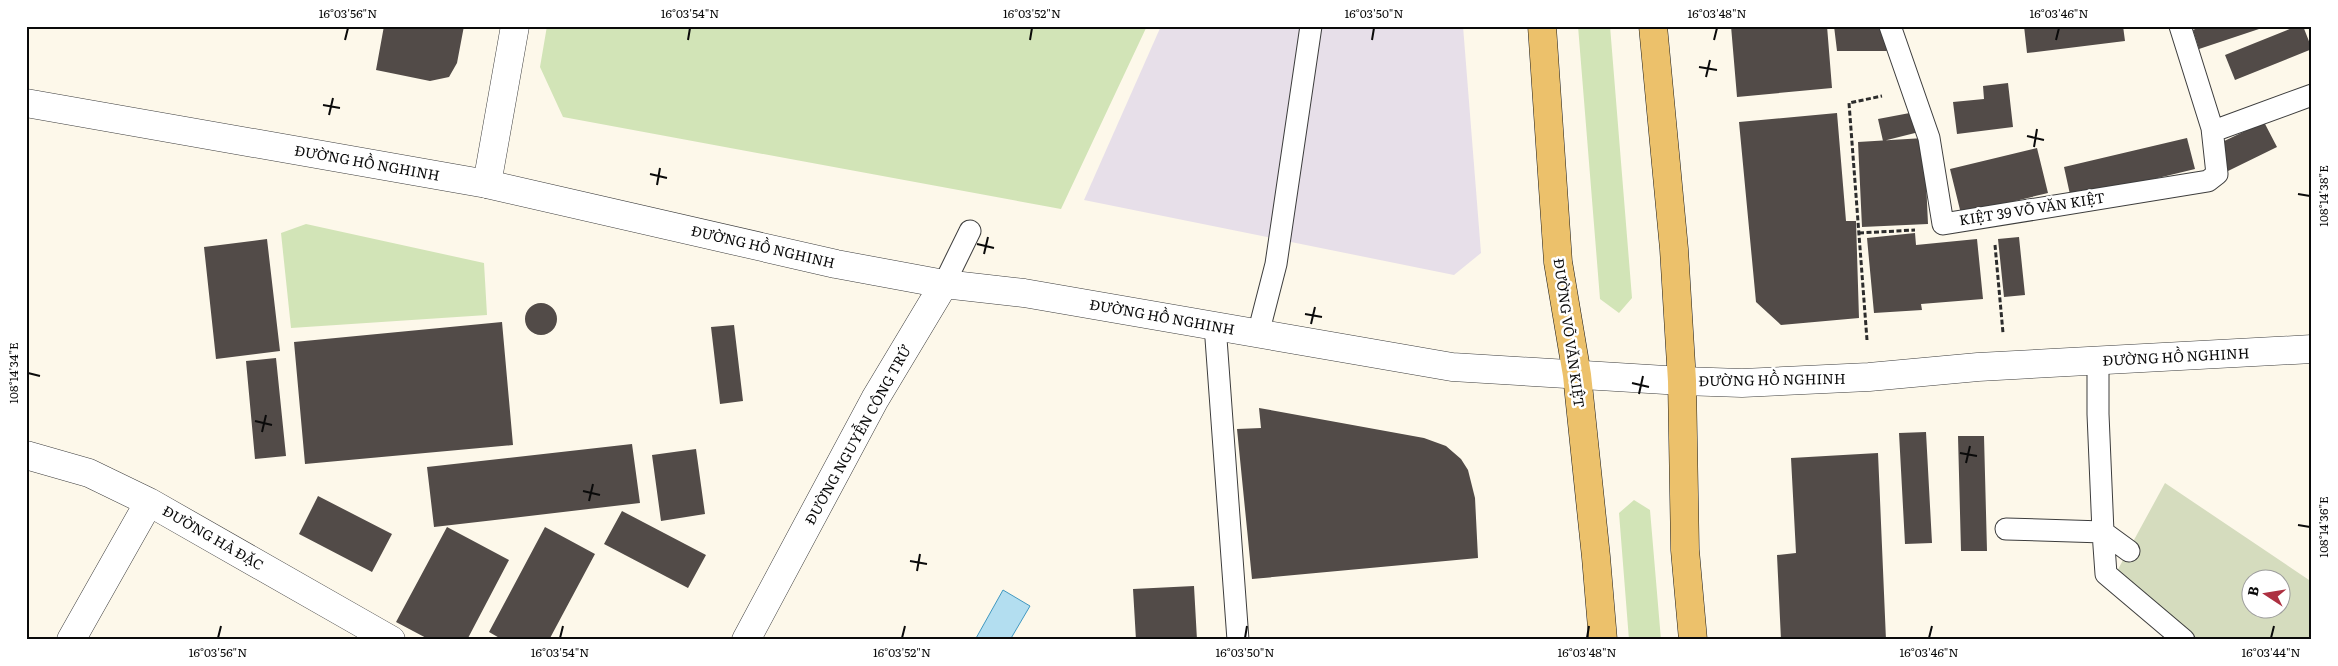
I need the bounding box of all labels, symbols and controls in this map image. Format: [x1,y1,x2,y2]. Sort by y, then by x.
text: 16°03'56"N [319,4,377,22]
text: 16°03'54"N [661,4,719,22]
text: 16°03'52"N [1003,4,1061,22]
text: 16°03'50"N [1344,4,1404,22]
text: 16°03'48"N [1687,4,1747,22]
text: 16°03'46"N [2029,4,2089,22]
street label: ĐƯỜNG HỒ NGHINH [293,139,441,185]
text: 108°14'38"E [2314,165,2332,227]
street label: KIỆT 39 VÕ VĂN KIỆT [1957,187,2106,229]
street label: ĐƯỜNG HỒ NGHINH [689,220,837,272]
street label: ĐƯỜNG VÕ VĂN KIỆT [1550,257,1590,409]
street label: ĐƯỜNG HỒ NGHINH [1088,293,1236,339]
street label: ĐƯỜNG NGUYỄN CÔNG TRỨ [799,340,915,528]
text: 108°14'34"E [4,342,22,404]
street label: ĐƯỜNG HỒ NGHINH [2102,342,2250,370]
street label: ĐƯỜNG HỒ NGHINH [1698,368,1846,390]
text: 108°14'36"E [2314,496,2332,558]
street label: ĐƯỜNG HÀ ĐẶC [159,500,268,574]
north arrow [2240,568,2290,618]
text: B [2242,584,2263,598]
text: 16°03'56"N [189,643,247,661]
text: 16°03'54"N [531,643,589,661]
text: 16°03'52"N [873,643,931,661]
text: 16°03'50"N [1215,643,1275,661]
text: 16°03'48"N [1557,643,1617,661]
text: 16°03'46"N [1899,643,1959,661]
text: 16°03'44"N [2241,643,2301,661]

